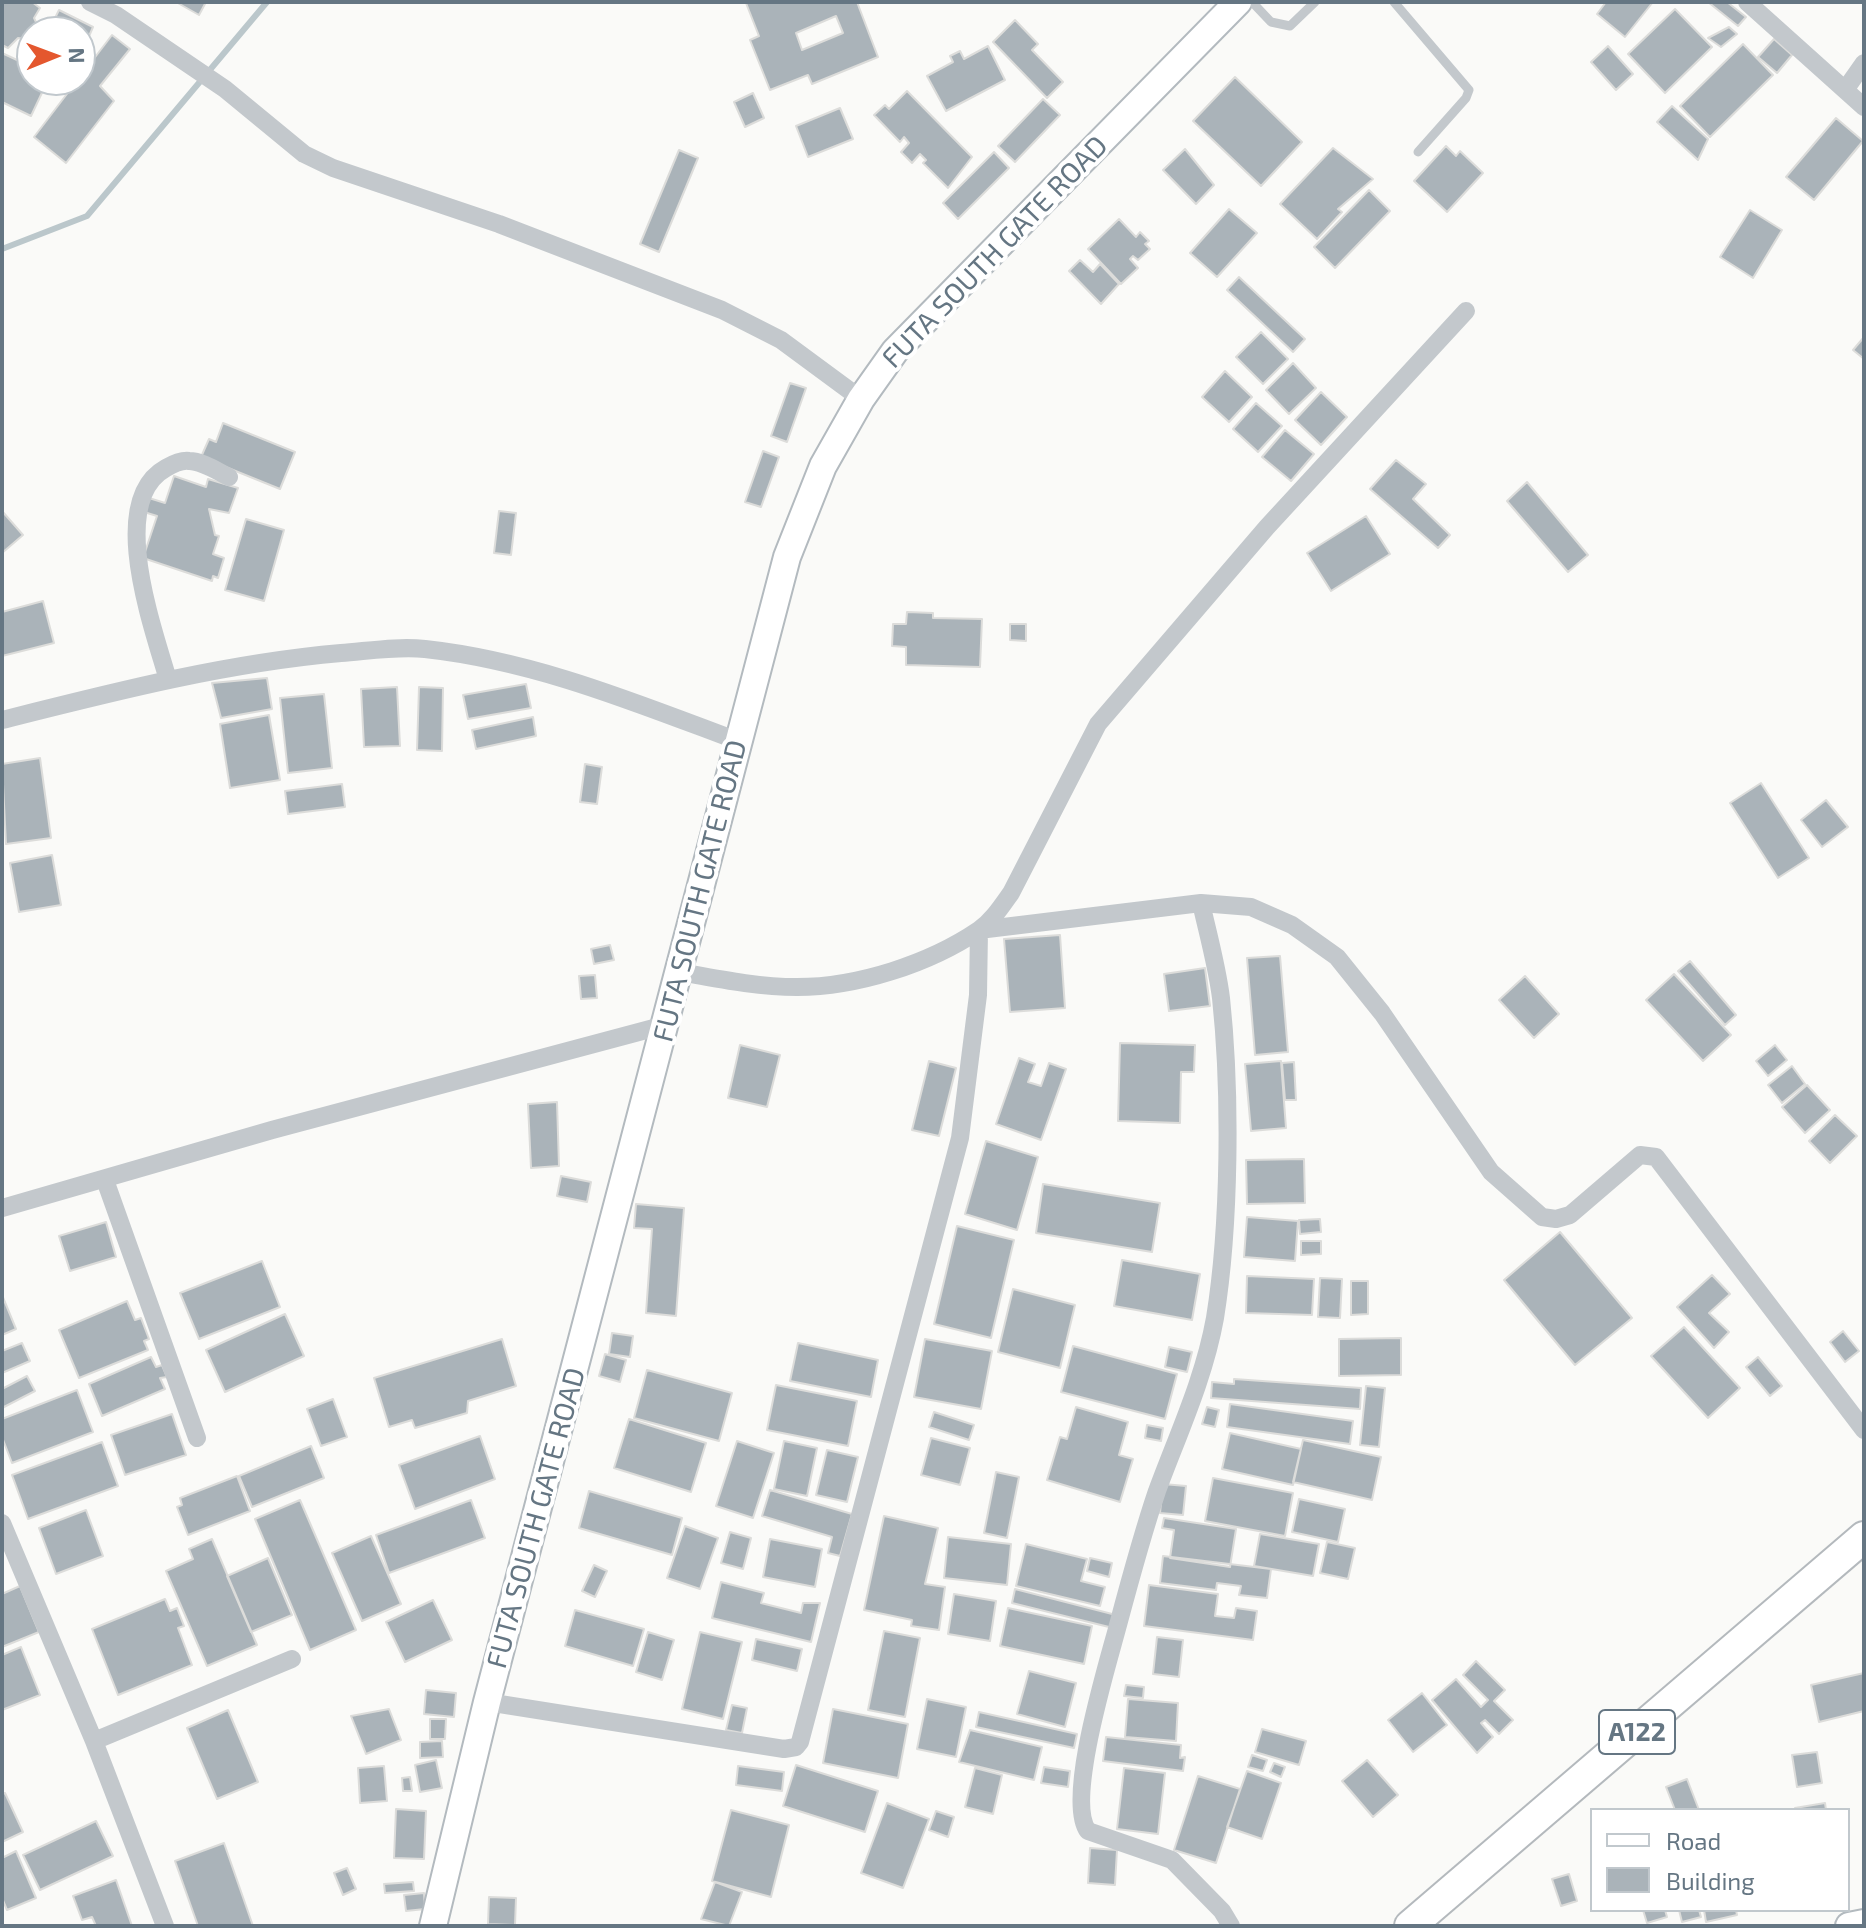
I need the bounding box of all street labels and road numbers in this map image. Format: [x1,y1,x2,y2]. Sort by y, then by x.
street label: FUTA SOUTH GATE ROAD [875,129,1115,375]
street label: FUTA SOUTH GATE ROAD [646,737,754,1045]
street label: FUTA SOUTH GATE ROAD [480,1364,592,1672]
road number: A122 [1599,1710,1675,1754]

